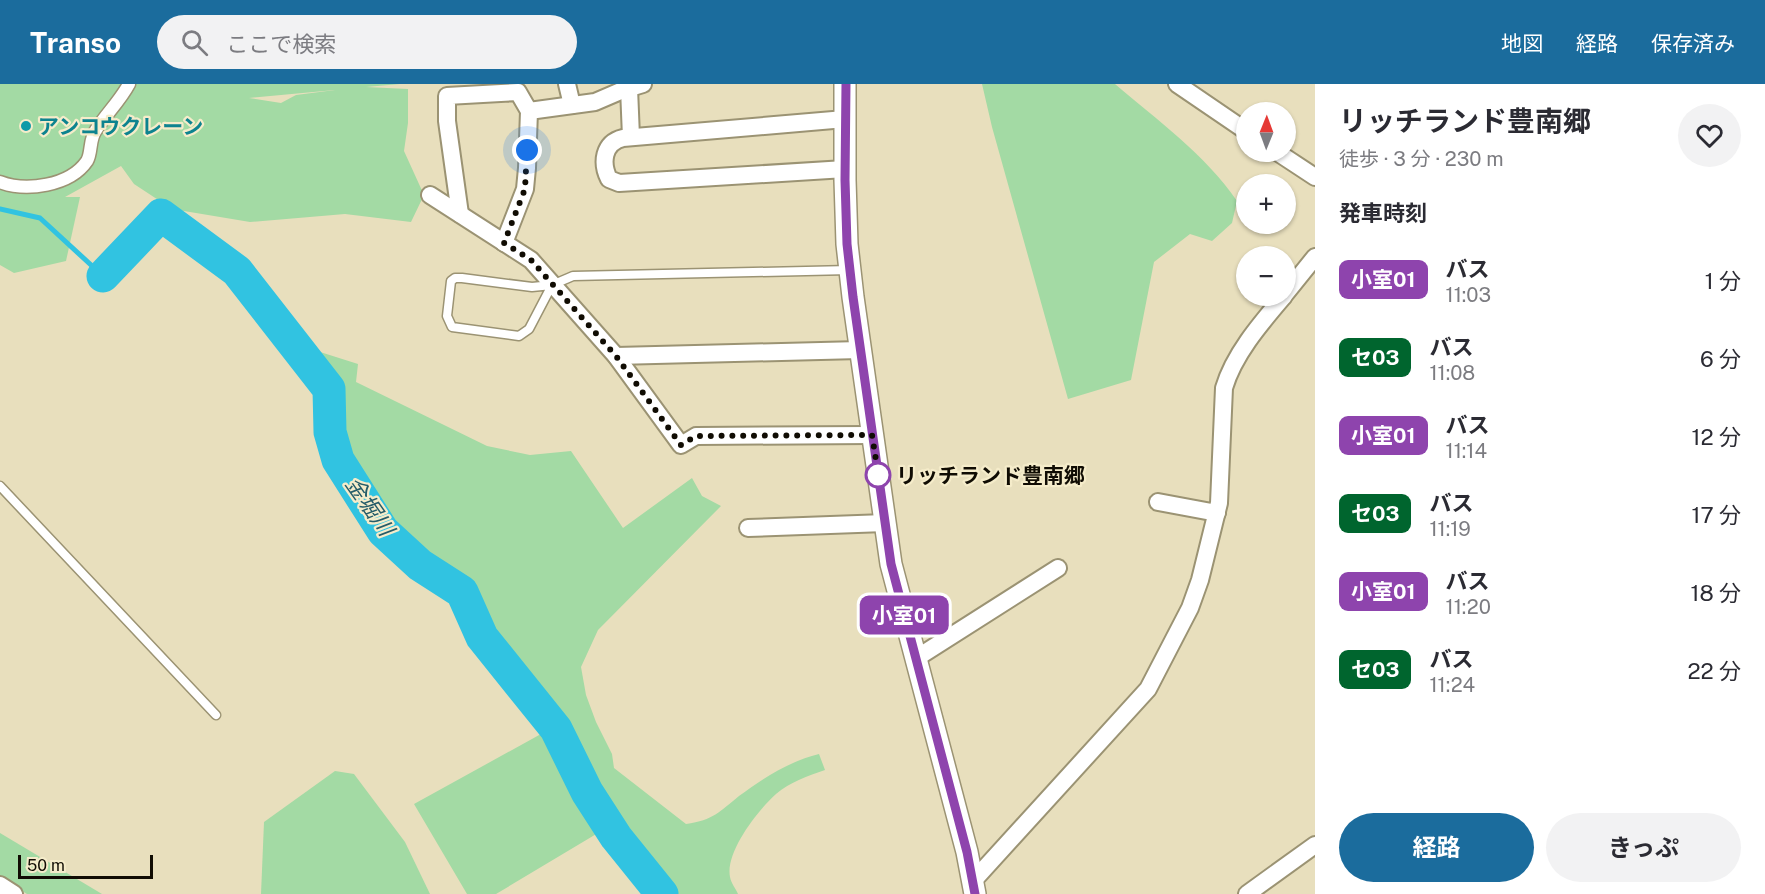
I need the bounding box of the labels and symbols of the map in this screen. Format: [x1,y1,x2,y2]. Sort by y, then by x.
north arrow [1236,102,1296,162]
place label: アンコウクレーン [38,114,203,139]
marker: アンコウクレーン [19,119,33,133]
your location [512,135,542,165]
marker: リッチランド豊南郷 [865,462,891,488]
place label: リッチランド豊南郷 [896,463,1085,488]
water label: 金堀川 [340,472,401,542]
line badge: 小室01 [862,596,946,634]
scale bar [18,852,153,880]

